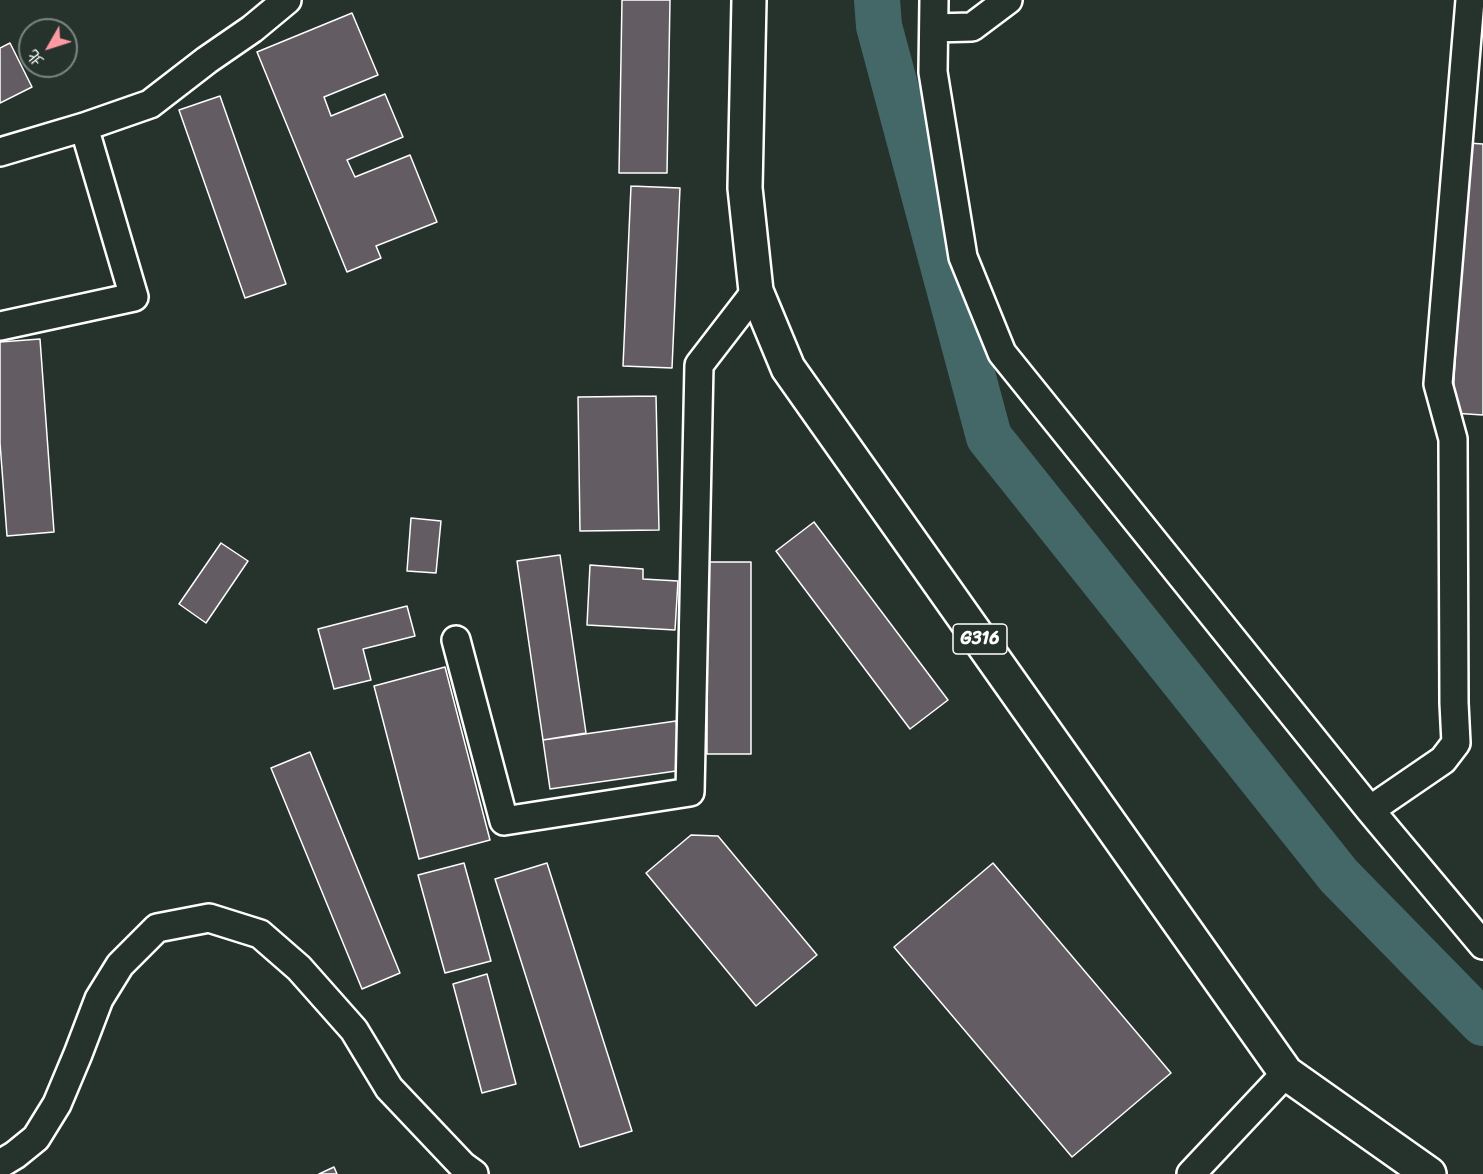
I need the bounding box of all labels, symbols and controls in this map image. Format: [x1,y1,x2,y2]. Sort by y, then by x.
north arrow [18,18,78,78]
text: 北 [19,43,51,74]
road number: G316 [953,624,1007,654]

